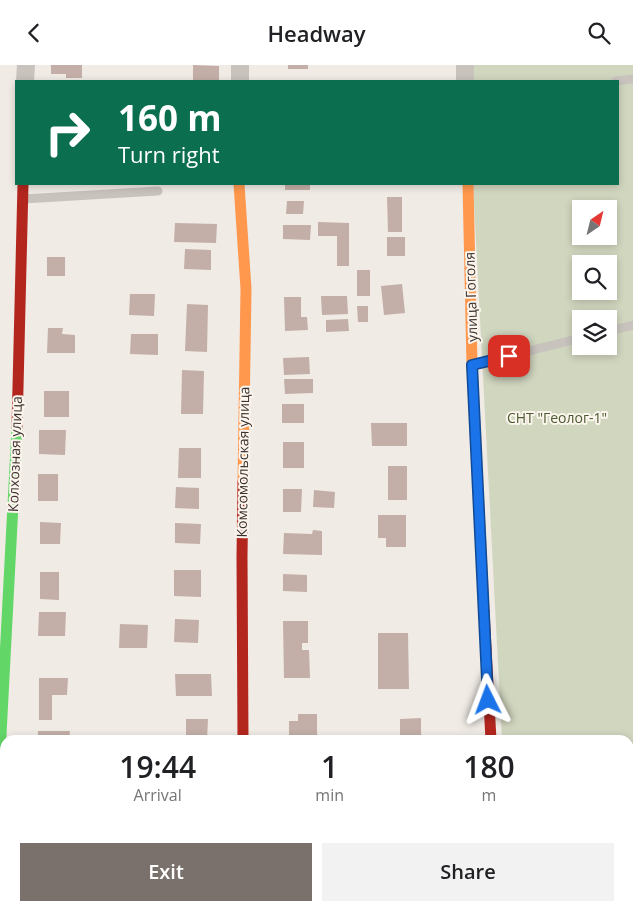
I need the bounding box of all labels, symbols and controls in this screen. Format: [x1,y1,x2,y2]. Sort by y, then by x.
text: Headway [267,18,366,48]
icon: back [20,19,48,47]
icon: search [585,19,613,47]
text: 160 m [118,94,222,141]
icon: right [35,100,100,165]
text: Turn right [118,139,220,169]
north arrow [572,200,618,245]
map controls [572,200,617,355]
street label: улица Гоголя [459,252,482,342]
button: search [572,255,617,300]
button: layers [572,310,617,355]
pin [488,335,530,377]
icon: arrive [495,342,523,370]
street label: Комсомольская улица [232,386,253,538]
street label: Колхозная улица [3,396,26,512]
park label: СНТ "Геолог-1" [507,408,607,427]
position arrow [461,673,513,725]
text: 19:44 [119,746,196,787]
text: 1 [321,746,338,787]
text: 180 [463,746,515,787]
text: Arrival [134,784,182,806]
text: min [315,784,344,806]
text: m [482,784,496,806]
button: Exit [20,843,312,901]
button: Share [322,843,614,901]

